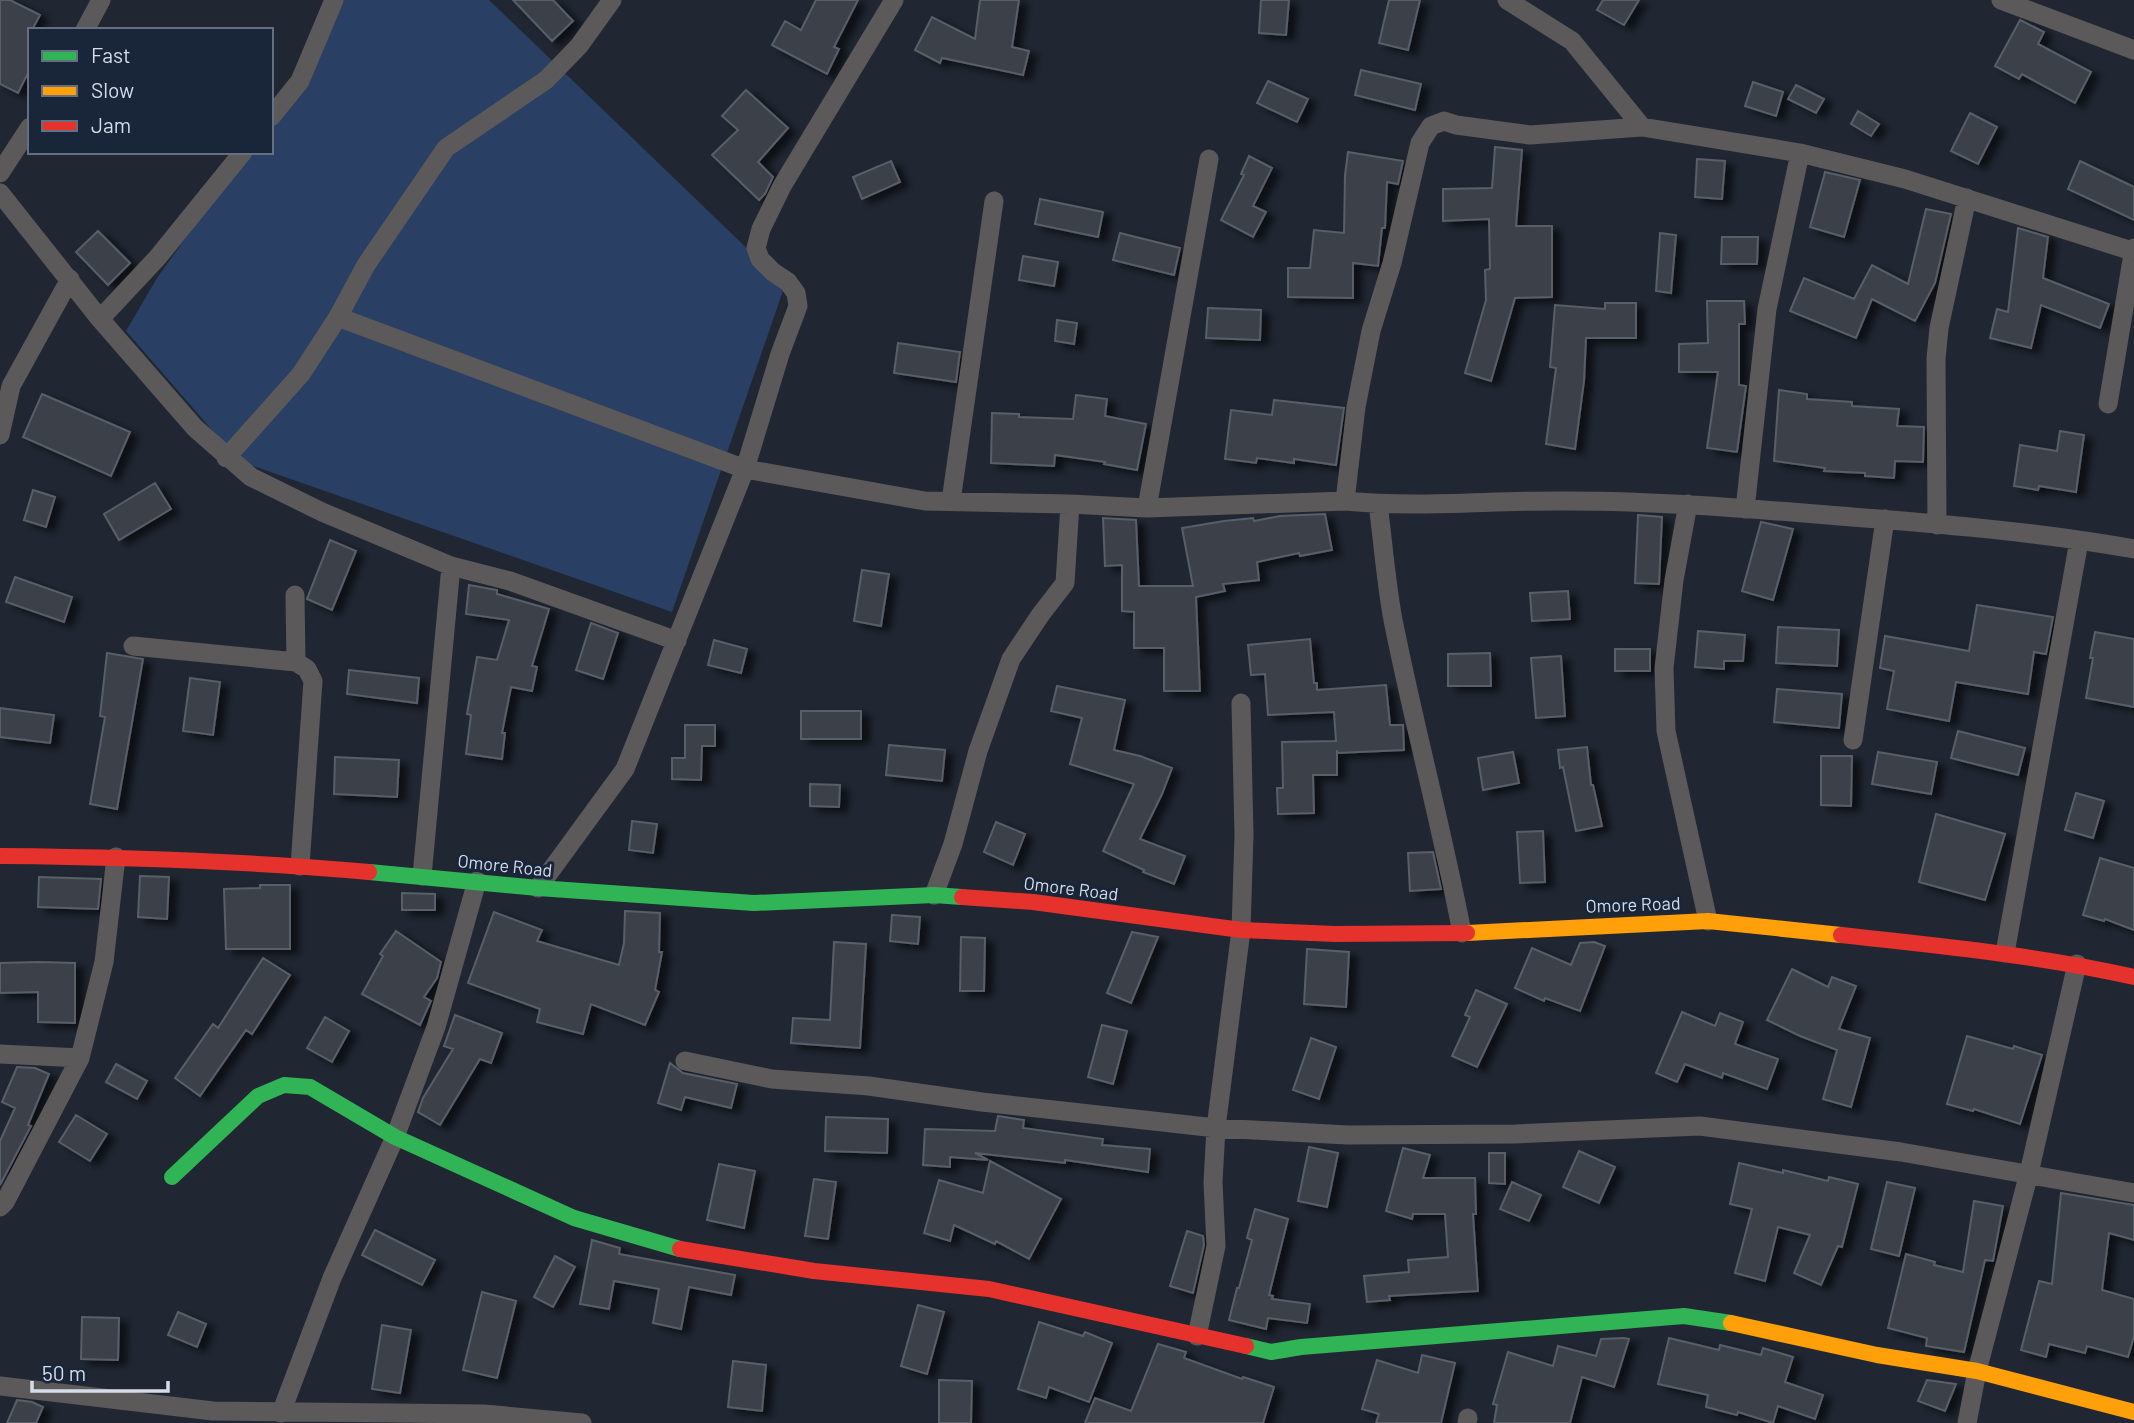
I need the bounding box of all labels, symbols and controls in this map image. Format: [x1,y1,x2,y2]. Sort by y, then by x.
legend [28,28,273,154]
text: Fast [91,42,131,67]
text: Slow [91,77,134,102]
text: Jam [91,112,131,137]
street label: Omore Road [456,849,554,881]
street label: Omore Road [1022,871,1120,905]
street label: Omore Road [1585,891,1681,917]
scale bar [32,1350,168,1394]
text: 50 m [42,1360,86,1385]

